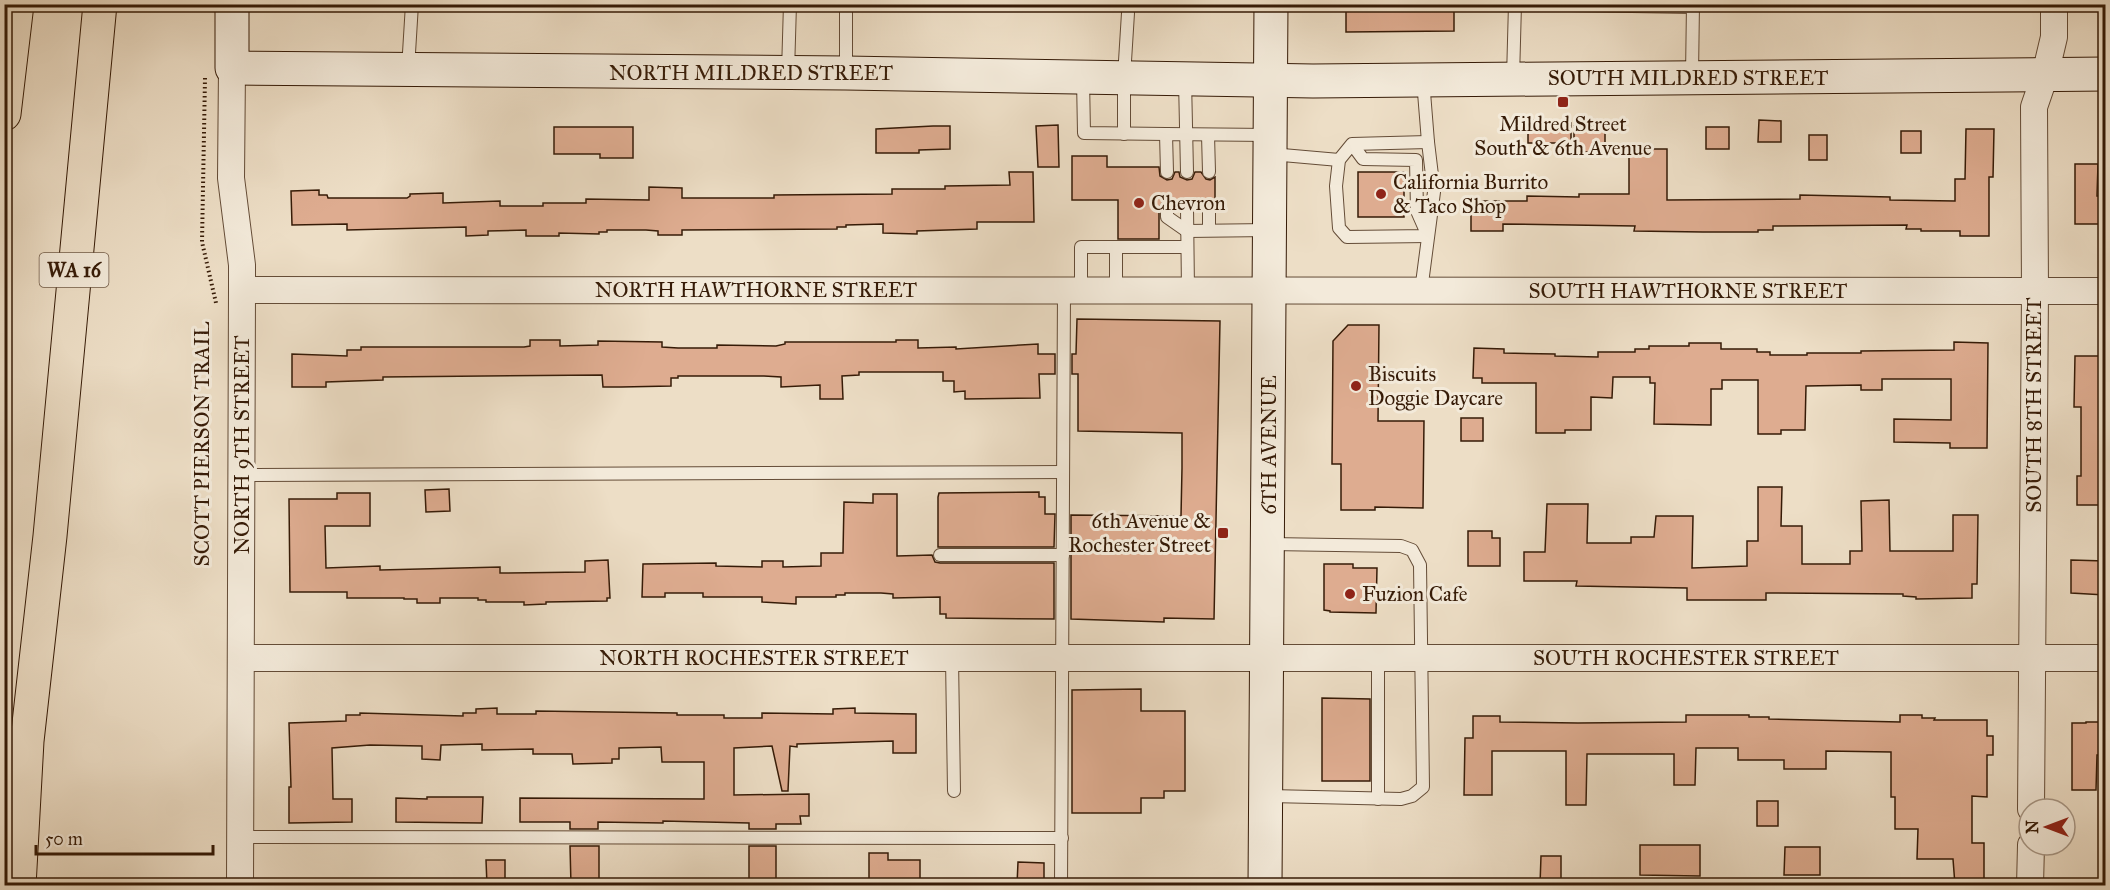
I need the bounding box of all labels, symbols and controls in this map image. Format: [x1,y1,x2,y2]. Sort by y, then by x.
street label: NORTH MILDRED STREET [609,60,893,86]
street label: SOUTH MILDRED STREET [1548,65,1828,91]
marker: Mildred Street South & 6th Avenue [1556,95,1570,109]
place label: Mildred Street South & 6th Avenue [1474,111,1652,161]
place label: California Burrito & Taco Shop [1393,169,1549,219]
marker: California Burrito & Taco Shop [1374,187,1388,201]
place label: Chevron [1151,190,1226,216]
marker: Chevron [1132,196,1146,210]
road number: WA 16 [40,253,109,287]
street label: NORTH HAWTHORNE STREET [595,277,917,303]
street label: SOUTH HAWTHORNE STREET [1529,278,1847,304]
street label: SOUTH 8TH STREET [2021,297,2047,513]
street label: SCOTT PIERSON TRAIL [189,321,215,566]
street label: NORTH 9TH STREET [229,335,255,555]
place label: Biscuits Doggie Daycare [1368,361,1503,411]
street label: 6TH AVENUE [1256,375,1282,515]
marker: Biscuits Doggie Daycare [1349,379,1363,393]
place label: 6th Avenue & Rochester Street [1068,508,1212,558]
marker: 6th Avenue & Rochester Street [1216,526,1230,540]
place label: Fuzion Cafe [1362,581,1468,607]
marker: Fuzion Cafe [1343,587,1357,601]
street label: NORTH ROCHESTER STREET [599,645,909,671]
street label: SOUTH ROCHESTER STREET [1533,645,1839,671]
north arrow [2017,797,2077,857]
scale bar [36,818,213,856]
text: N [2023,820,2042,834]
text: 50 m [45,828,83,850]

